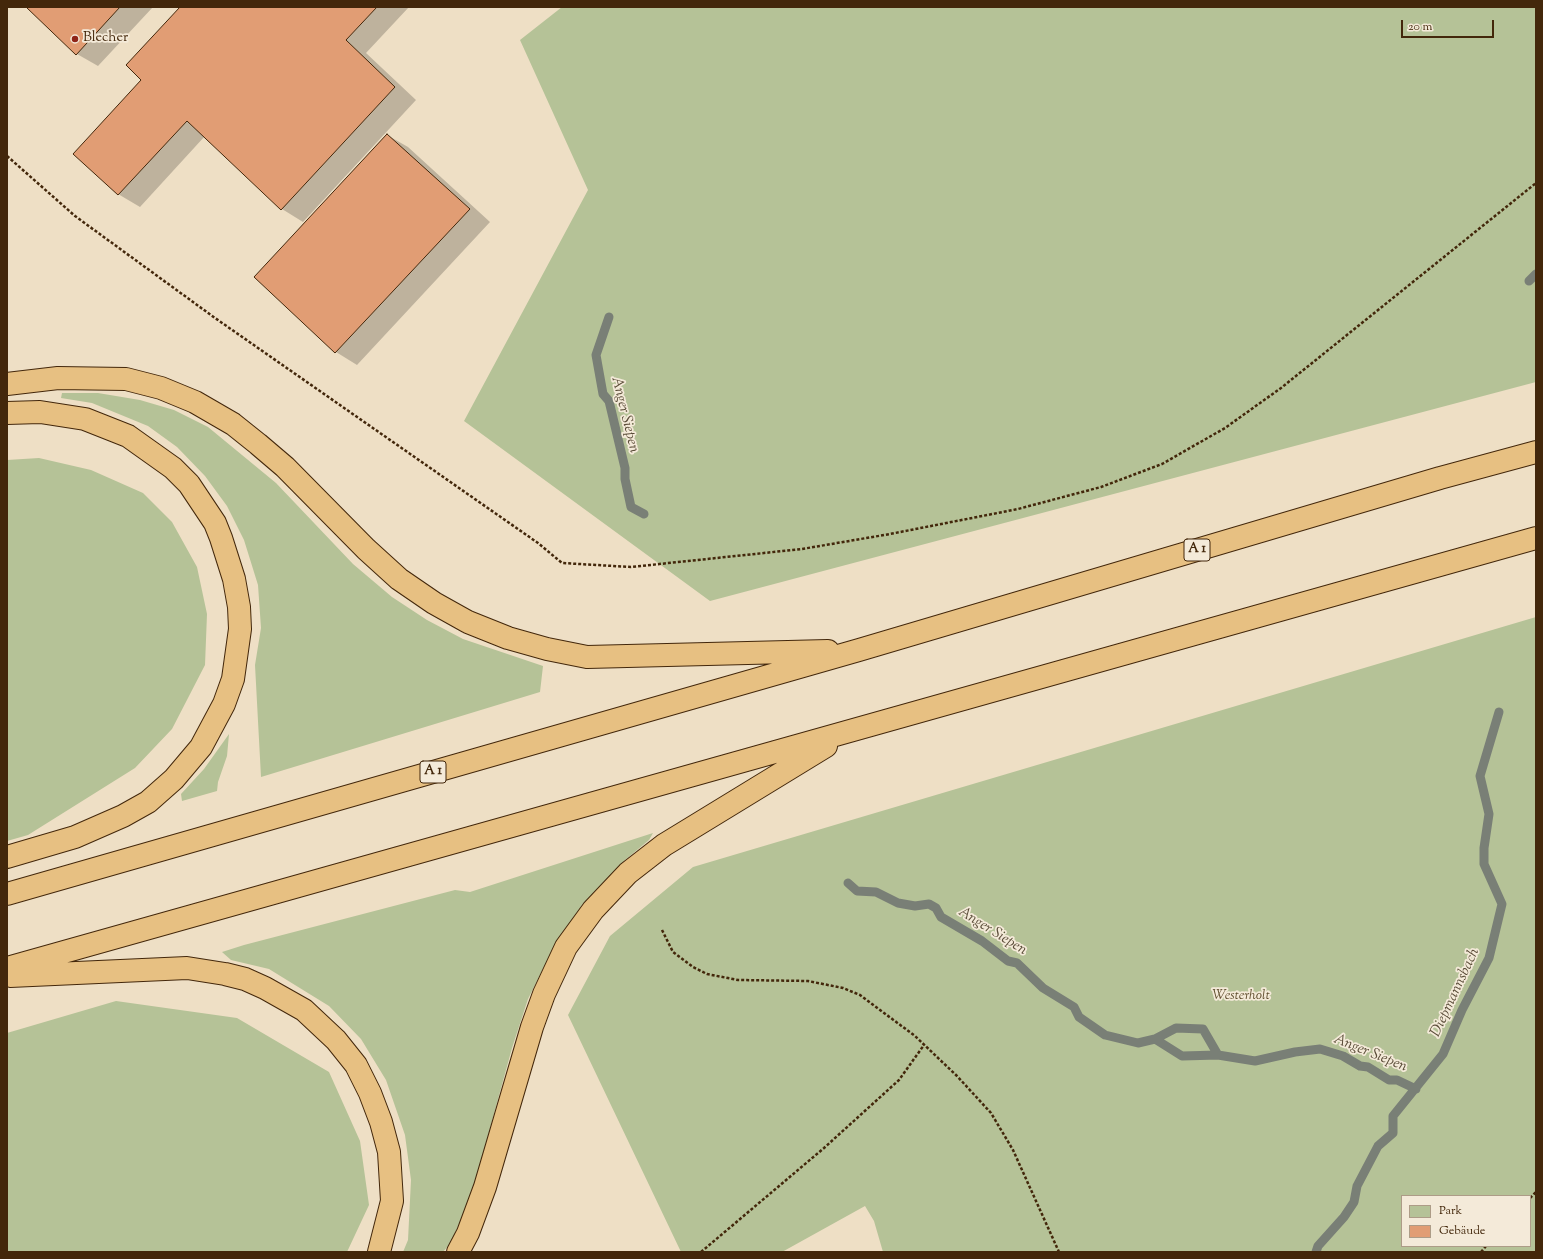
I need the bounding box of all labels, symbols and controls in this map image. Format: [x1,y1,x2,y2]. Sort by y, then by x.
scale bar [1403,12,1496,38]
text: 20 m [1408,18,1432,36]
place label: Blecher [83,31,128,47]
marker: Blecher [70,34,80,44]
water label: Anger Siepen [606,375,642,455]
road number: A 1 [1184,539,1210,561]
road number: A 1 [420,761,446,783]
water label: Anger Siepen [954,904,1030,960]
water label: Diepmannsbach [1428,946,1484,1040]
park label: Westerholt [1212,989,1270,1005]
water label: Anger Siepen [1331,1031,1409,1077]
legend [1401,1195,1531,1247]
text: Park [1439,1202,1462,1220]
text: Gebäude [1439,1222,1485,1240]

